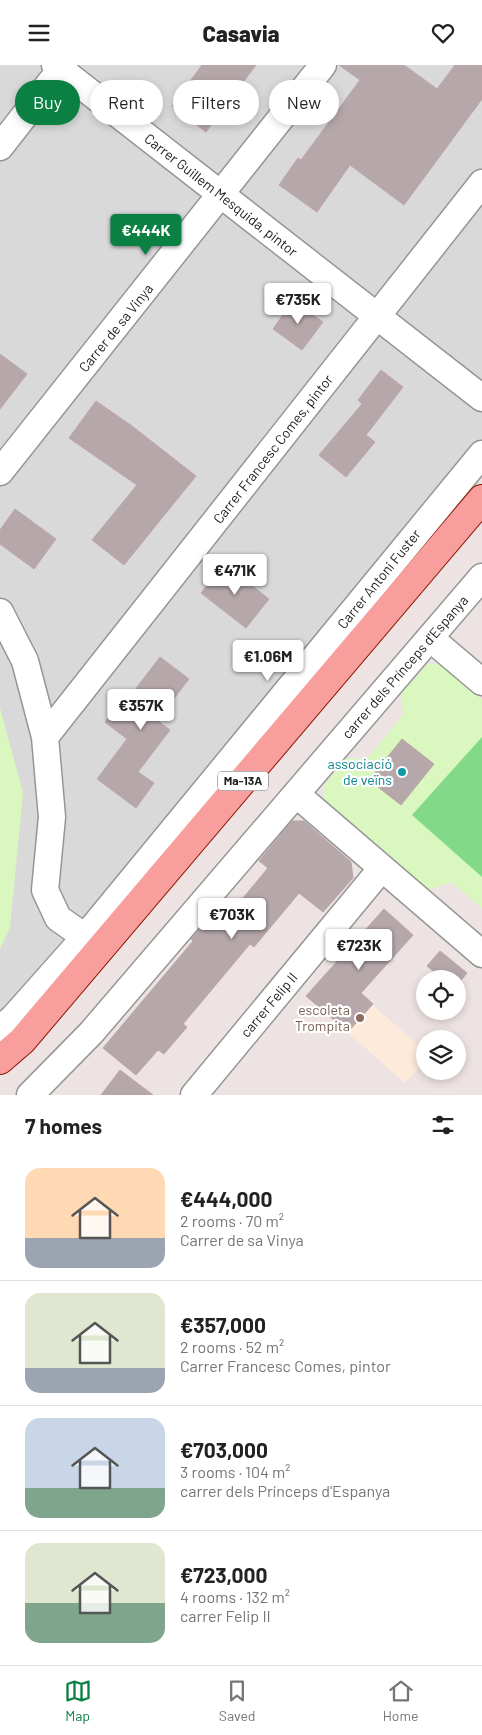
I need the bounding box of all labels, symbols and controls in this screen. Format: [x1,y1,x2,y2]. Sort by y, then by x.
icon: menu [25,19,53,47]
icon: heart [429,19,457,47]
text: Casavia [203,20,279,46]
chip: Buy [15,80,80,125]
chip: Rent [90,80,163,125]
chip: Filters [173,80,259,125]
chip: New [269,80,339,125]
street label: Carrer Guillem Mesquida, pintor [141,130,301,260]
pin: €444K [111,213,181,256]
text: €444K [121,220,171,239]
street label: Carrer de sa Vinya [75,280,156,375]
pin: €735K [263,283,333,325]
text: €735K [275,289,321,308]
street label: Carrer Francesc Comes, pintor [209,371,336,527]
street label: Carrer Antoni Fuster [333,526,424,632]
pin: €471K [200,553,270,596]
text: €471K [214,560,256,579]
street label: carrer dels Prínceps d'Espanya [338,592,471,742]
pin: €1.06M [227,639,309,682]
text: €1.06M [244,646,292,665]
pin: €357K [106,689,176,731]
text: €357K [118,695,164,714]
place label: associació de veïns [328,755,392,788]
marker: associació de veïns [396,766,408,778]
road number: Ma-13A [218,771,268,791]
pin: €703K [197,897,267,940]
text: €703K [209,904,255,923]
pin: €723K [324,929,394,971]
text: €723K [336,935,382,954]
street label: carrer Felip II [237,969,301,1041]
map controls [416,970,466,1080]
button: locate [416,970,466,1020]
place label: escoleta Trompita [295,1001,350,1034]
marker: escoleta Trompita [354,1012,366,1024]
button: layers [416,1030,466,1080]
icon: filters [429,1111,457,1139]
text: 7 homes [25,1113,102,1138]
text: €444,000 [180,1186,272,1211]
icon: home [65,1188,125,1248]
text: 2 rooms · 70 m² [180,1211,284,1230]
text: Carrer de sa Vinya [180,1230,304,1249]
text: €357,000 [180,1312,266,1337]
icon: home [65,1313,125,1373]
text: 2 rooms · 52 m² [180,1337,284,1356]
text: Carrer Francesc Comes, pintor [180,1356,391,1375]
text: €703,000 [180,1437,268,1462]
icon: home [65,1438,125,1498]
text: 3 rooms · 104 m² [180,1462,290,1481]
text: carrer dels Prínceps d'Espanya [180,1481,390,1500]
text: €723,000 [180,1562,267,1587]
icon: home [65,1563,125,1623]
text: 4 rooms · 132 m² [180,1587,290,1606]
text: carrer Felip II [180,1606,271,1625]
tab: Map [64,1677,92,1724]
tab: Saved [219,1677,256,1724]
tab: Home [383,1677,418,1724]

